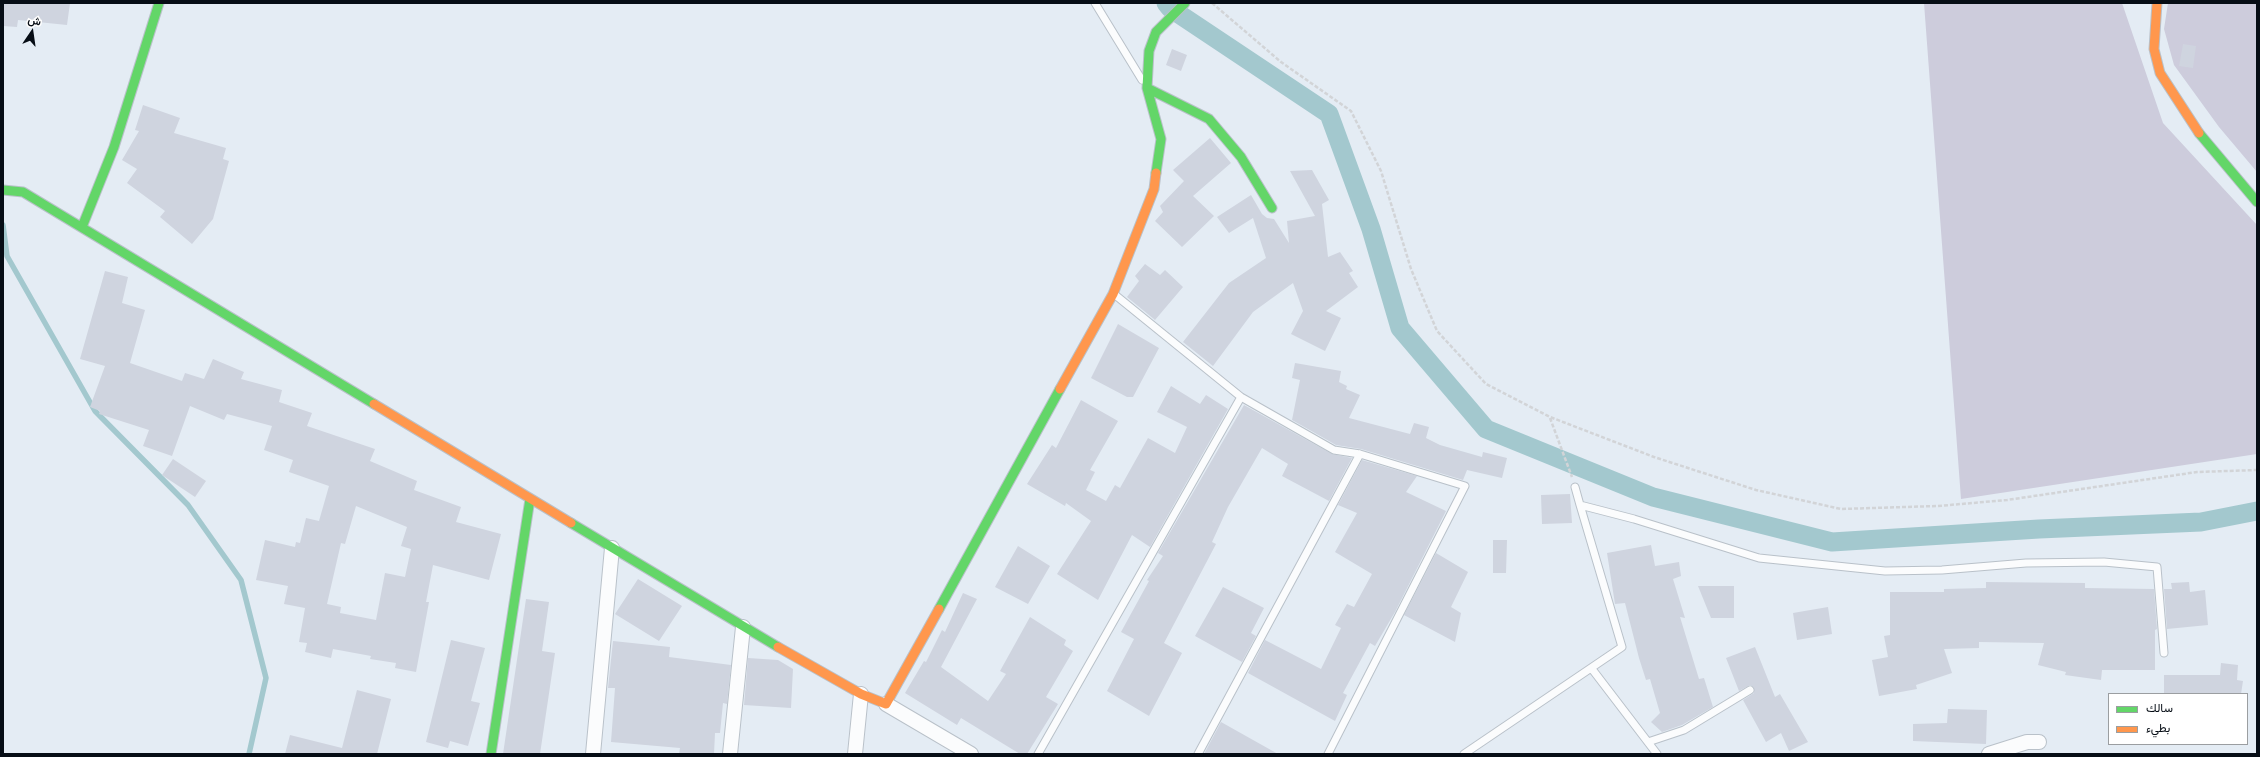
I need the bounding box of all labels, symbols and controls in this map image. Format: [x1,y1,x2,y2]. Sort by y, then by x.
north arrow [12,12,52,52]
text: ش [27,12,43,29]
legend [2108,693,2248,745]
text: سالك [2146,700,2173,716]
text: بطيء [2146,720,2170,736]

